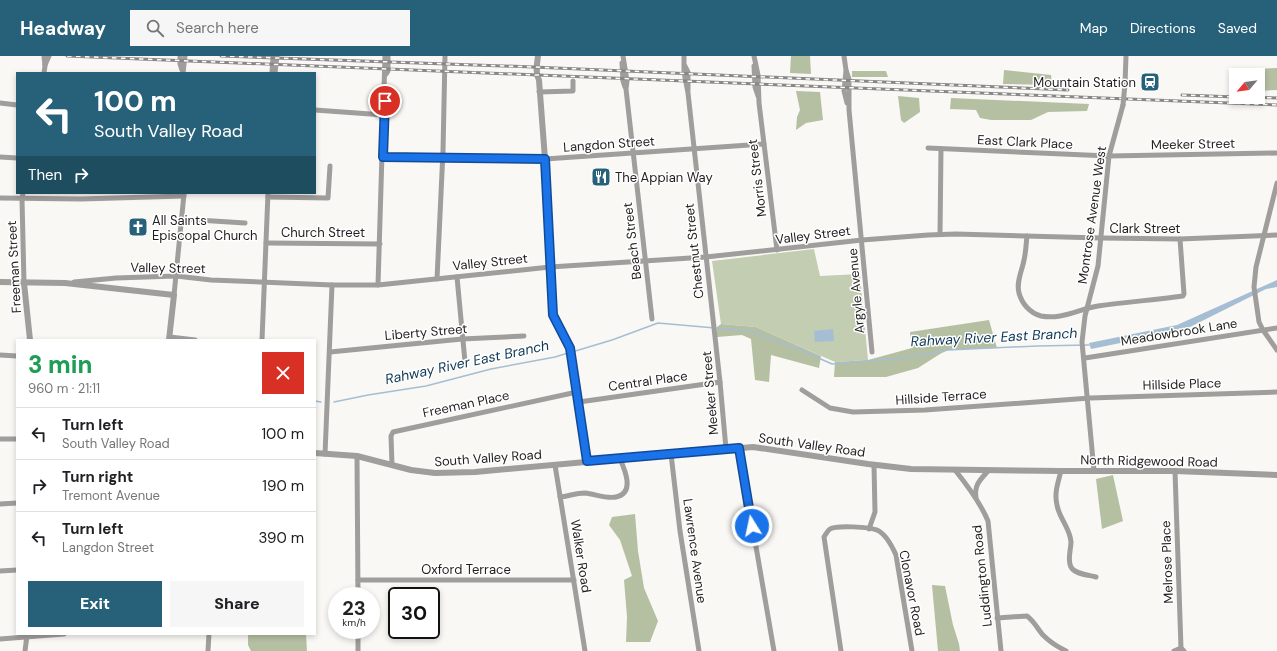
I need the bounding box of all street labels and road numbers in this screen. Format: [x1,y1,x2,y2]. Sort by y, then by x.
street label: East Clark Place [977,131,1073,153]
street label: Langdon Street [563,132,655,156]
street label: Meeker Street [1151,135,1235,153]
street label: Morris Street [744,138,770,218]
street label: Montrose Avenue West [1074,145,1110,285]
street label: Beach Street [619,201,645,281]
street label: Chestnut Street [681,202,707,300]
street label: Freeman Street [3,220,25,314]
street label: Clark Street [1110,220,1180,237]
street label: Valley Street [774,222,852,248]
street label: Church Street [281,224,365,241]
street label: Argyle Avenue [844,248,868,334]
street label: Valley Street [452,250,528,274]
street label: Valley Street [130,259,206,277]
street label: Meadowbrook Lane [1119,314,1239,350]
street label: Liberty Street [384,320,468,344]
street label: Meeker Street [698,350,722,436]
street label: Central Place [607,367,689,395]
street label: Hillside Place [1142,374,1222,394]
street label: Hillside Terrace [895,385,987,409]
street label: Freeman Place [421,387,511,421]
street label: South Valley Road [758,429,866,461]
street label: South Valley Road [434,446,542,470]
street label: North Ridgewood Road [1080,451,1218,471]
street label: Lawrence Avenue [679,498,711,604]
street label: Walker Road [567,518,595,594]
street label: Melrose Place [1157,520,1177,604]
street label: Luddington Road [968,524,996,628]
street label: Clonavor Road [895,549,929,637]
street label: Oxford Terrace [421,561,511,578]

